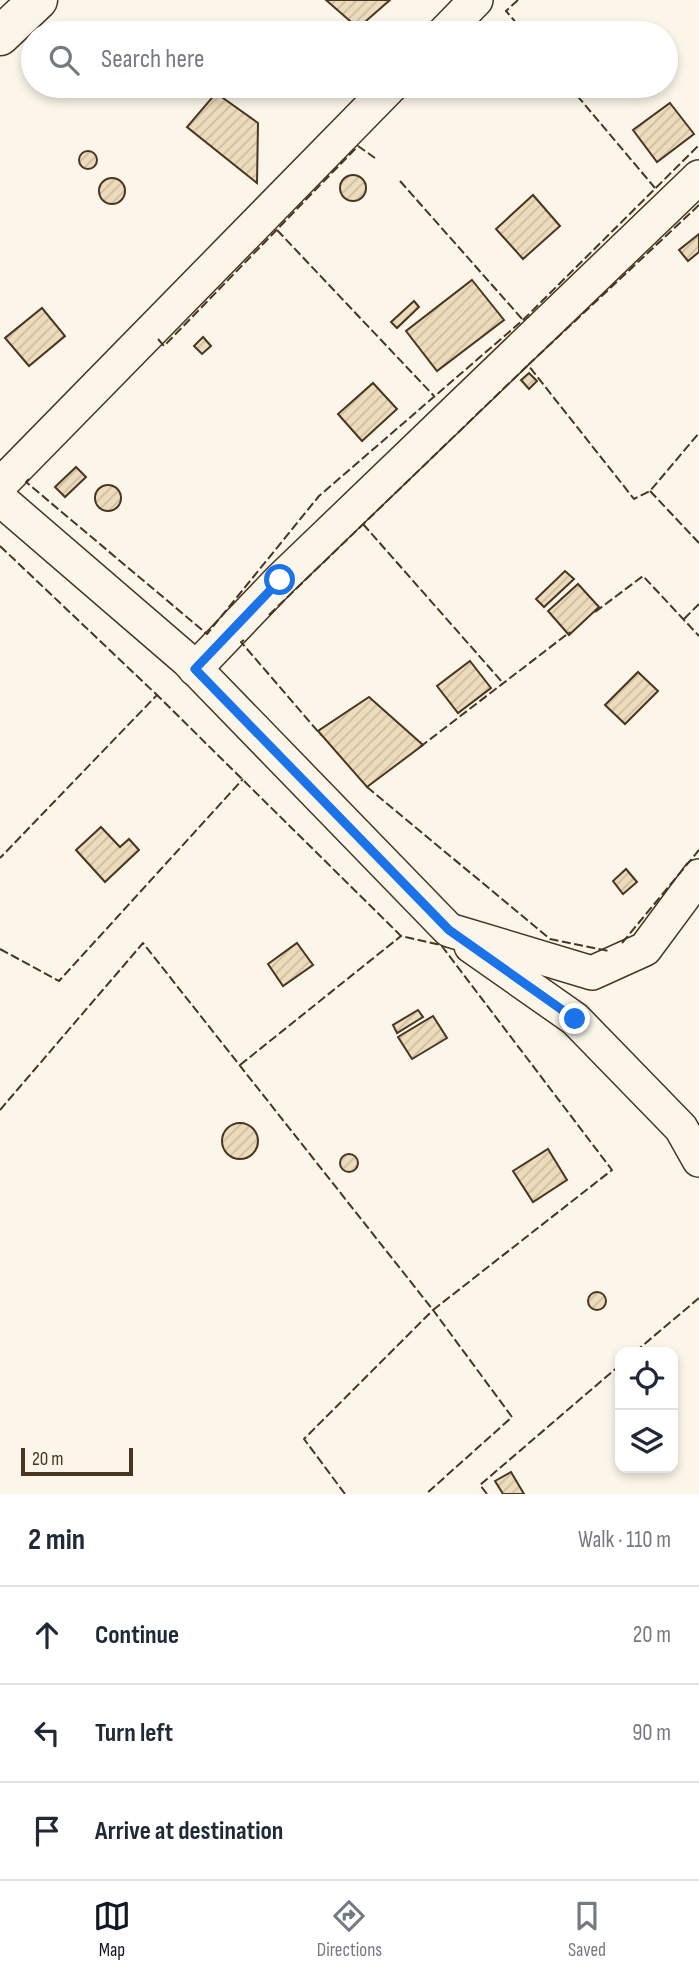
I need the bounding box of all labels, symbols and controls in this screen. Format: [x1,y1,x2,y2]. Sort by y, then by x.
search box [21,21,678,98]
icon: search [45,41,83,79]
text: Search here [101,44,204,75]
route start [264,564,295,595]
route end [559,1003,590,1034]
map controls [615,1347,678,1473]
button: locate [615,1347,678,1410]
button: layers [615,1410,678,1473]
scale bar [21,1445,133,1477]
text: 20 m [32,1448,64,1471]
text: 2 min [28,1522,85,1558]
text: Walk · 110 m [578,1526,671,1554]
icon: ahead [28,1616,66,1654]
text: Continue [95,1620,179,1651]
text: 20 m [633,1621,671,1649]
icon: left [28,1714,66,1752]
text: Turn left [95,1718,173,1749]
text: 90 m [632,1719,671,1747]
icon: arrive [28,1812,66,1850]
text: Arrive at destination [95,1816,283,1847]
tab: Map [93,1897,131,1962]
tab: Directions [317,1897,382,1962]
tab: Saved [568,1897,606,1962]

